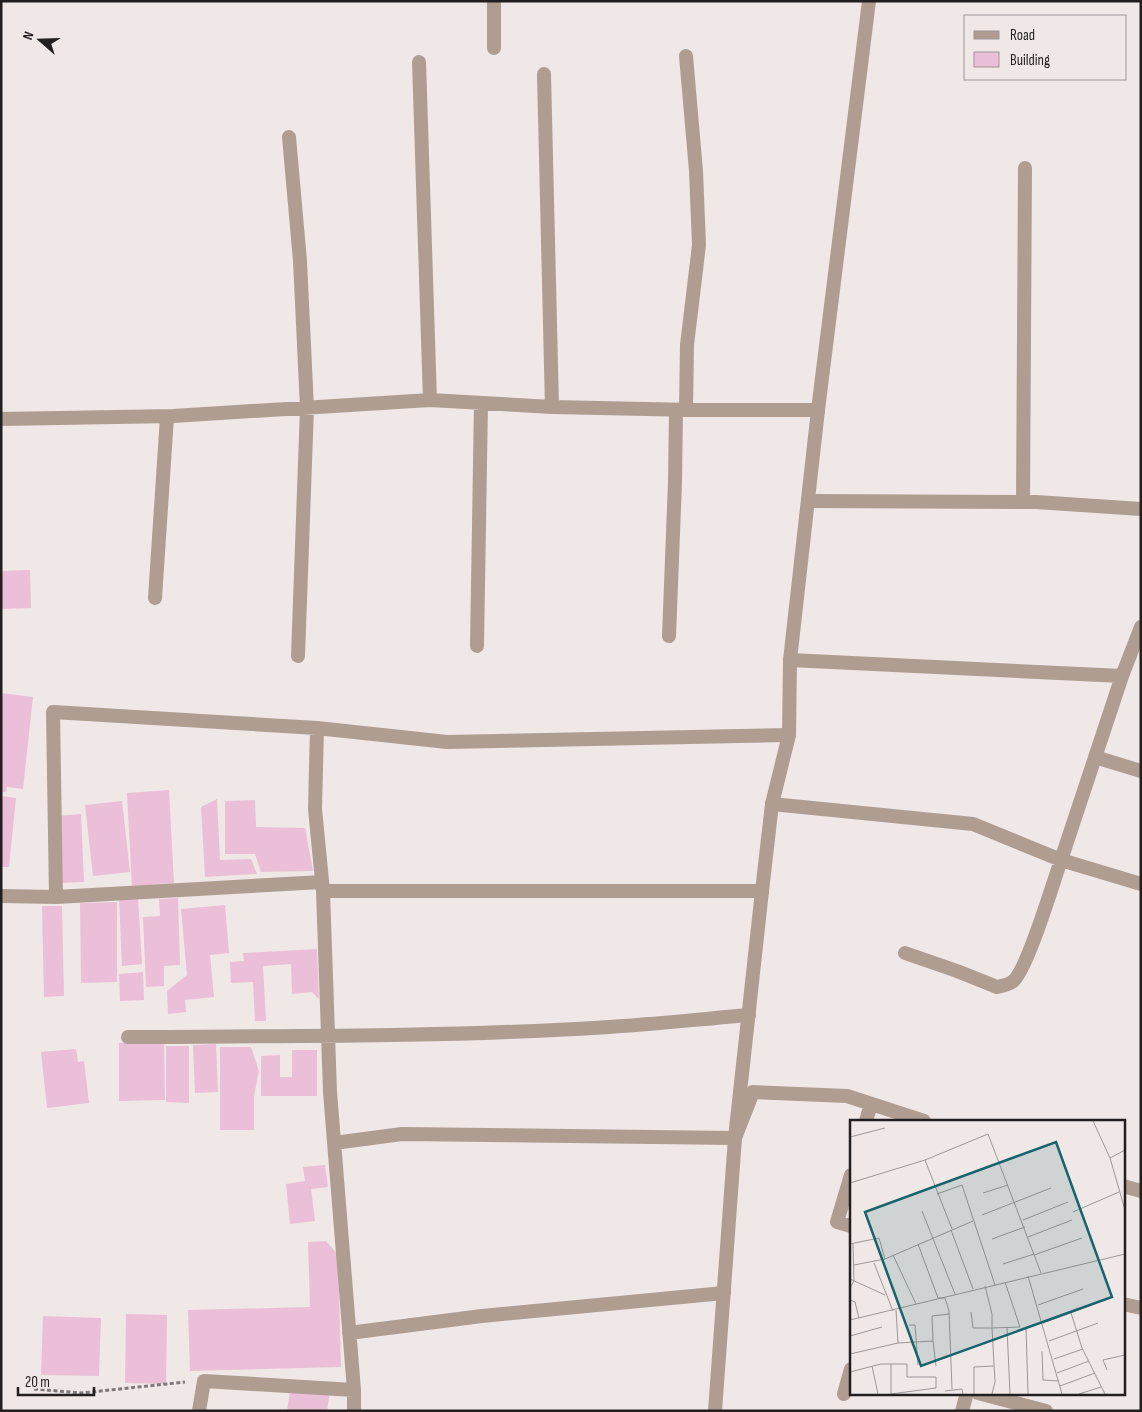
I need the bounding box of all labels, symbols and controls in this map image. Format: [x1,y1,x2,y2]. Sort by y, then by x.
north arrow [15,15,65,65]
legend [964,15,1127,80]
text: Road [1010,26,1035,45]
text: N [19,29,38,42]
text: Building [1010,51,1050,70]
inset map [850,1120,1124,1394]
scale bar [18,1364,94,1396]
text: 20 m [25,1373,50,1392]

